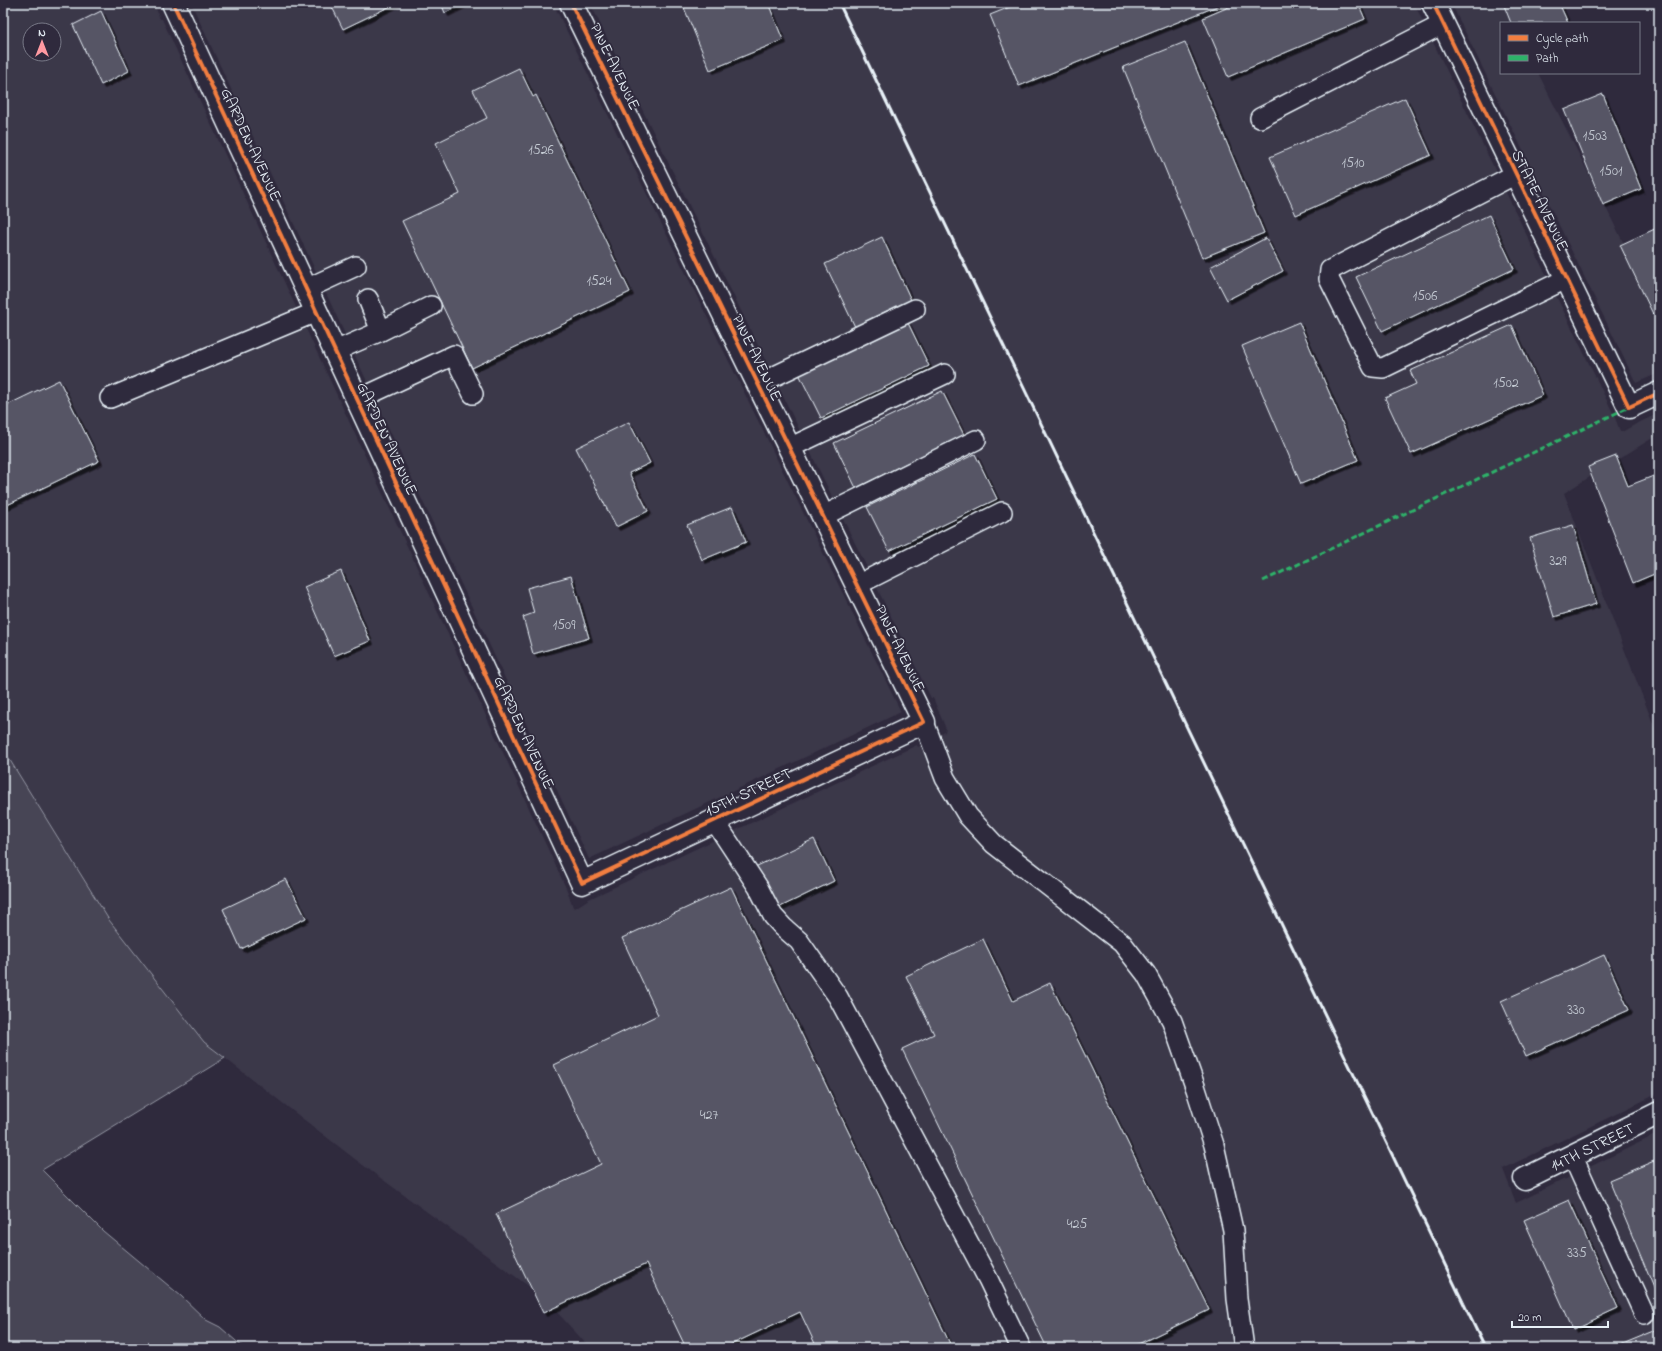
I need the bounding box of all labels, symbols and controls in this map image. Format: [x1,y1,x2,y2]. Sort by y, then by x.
street label: PINE AVENUE [583,19,646,114]
north arrow [22,22,62,62]
legend [1500,22,1640,74]
text: N [38,25,46,41]
text: Cycle path [1536,30,1588,49]
text: Path [1536,50,1559,68]
street label: GARDEN AVENUE [213,84,287,205]
house number: 1503 [1583,126,1607,147]
house number: 1526 [528,140,554,161]
street label: STATE AVENUE [1504,146,1574,256]
house number: 1510 [1342,153,1364,174]
house number: 1501 [1600,161,1623,182]
house number: 1524 [586,271,612,292]
house number: 1506 [1413,286,1437,307]
street label: PINE AVENUE [725,310,788,405]
house number: 1502 [1493,373,1519,394]
street label: GARDEN AVENUE [349,378,423,499]
house number: 329 [1550,551,1567,572]
street label: PINE AVENUE [868,601,931,696]
house number: 1509 [553,615,576,636]
street label: GARDEN AVENUE [486,672,560,793]
street label: 15TH STREET [701,762,796,823]
house number: 330 [1567,1000,1585,1021]
house number: 427 [700,1105,718,1126]
street label: 14TH STREET [1547,1117,1639,1179]
house number: 425 [1067,1214,1087,1235]
house number: 335 [1567,1243,1587,1264]
scale bar [1512,1303,1608,1329]
text: 20 m [1518,1309,1541,1327]

